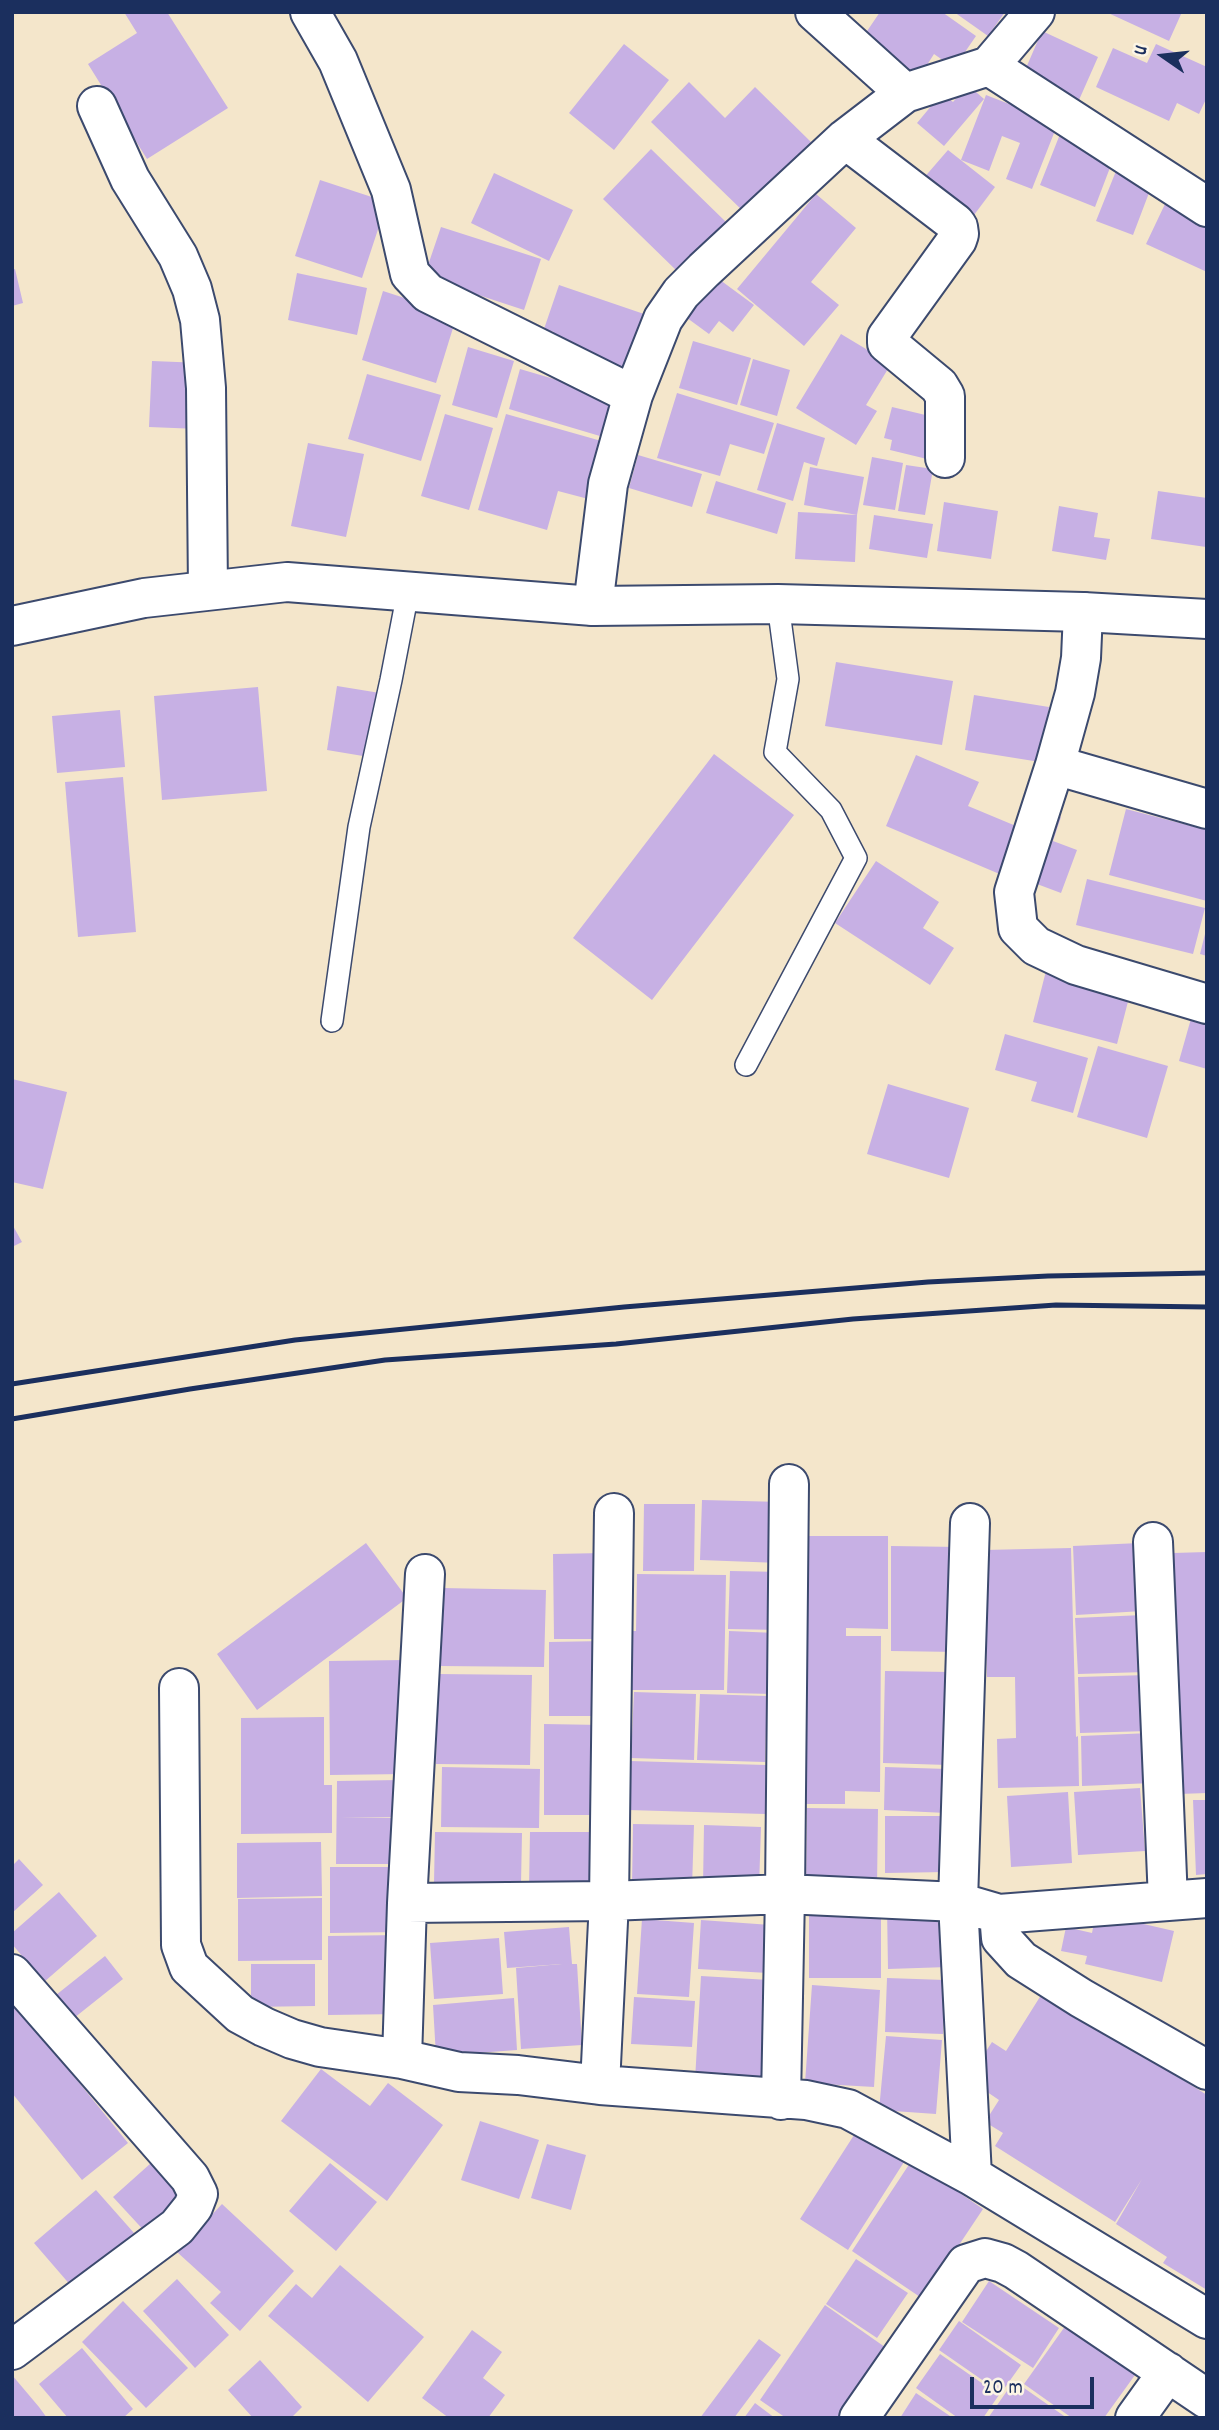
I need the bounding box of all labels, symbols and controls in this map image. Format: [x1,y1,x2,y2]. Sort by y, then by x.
north arrow [1128,21,1198,91]
text: U [1128,43,1156,59]
scale bar [974,2364,1098,2408]
text: 20 m [983,2374,1023,2404]

